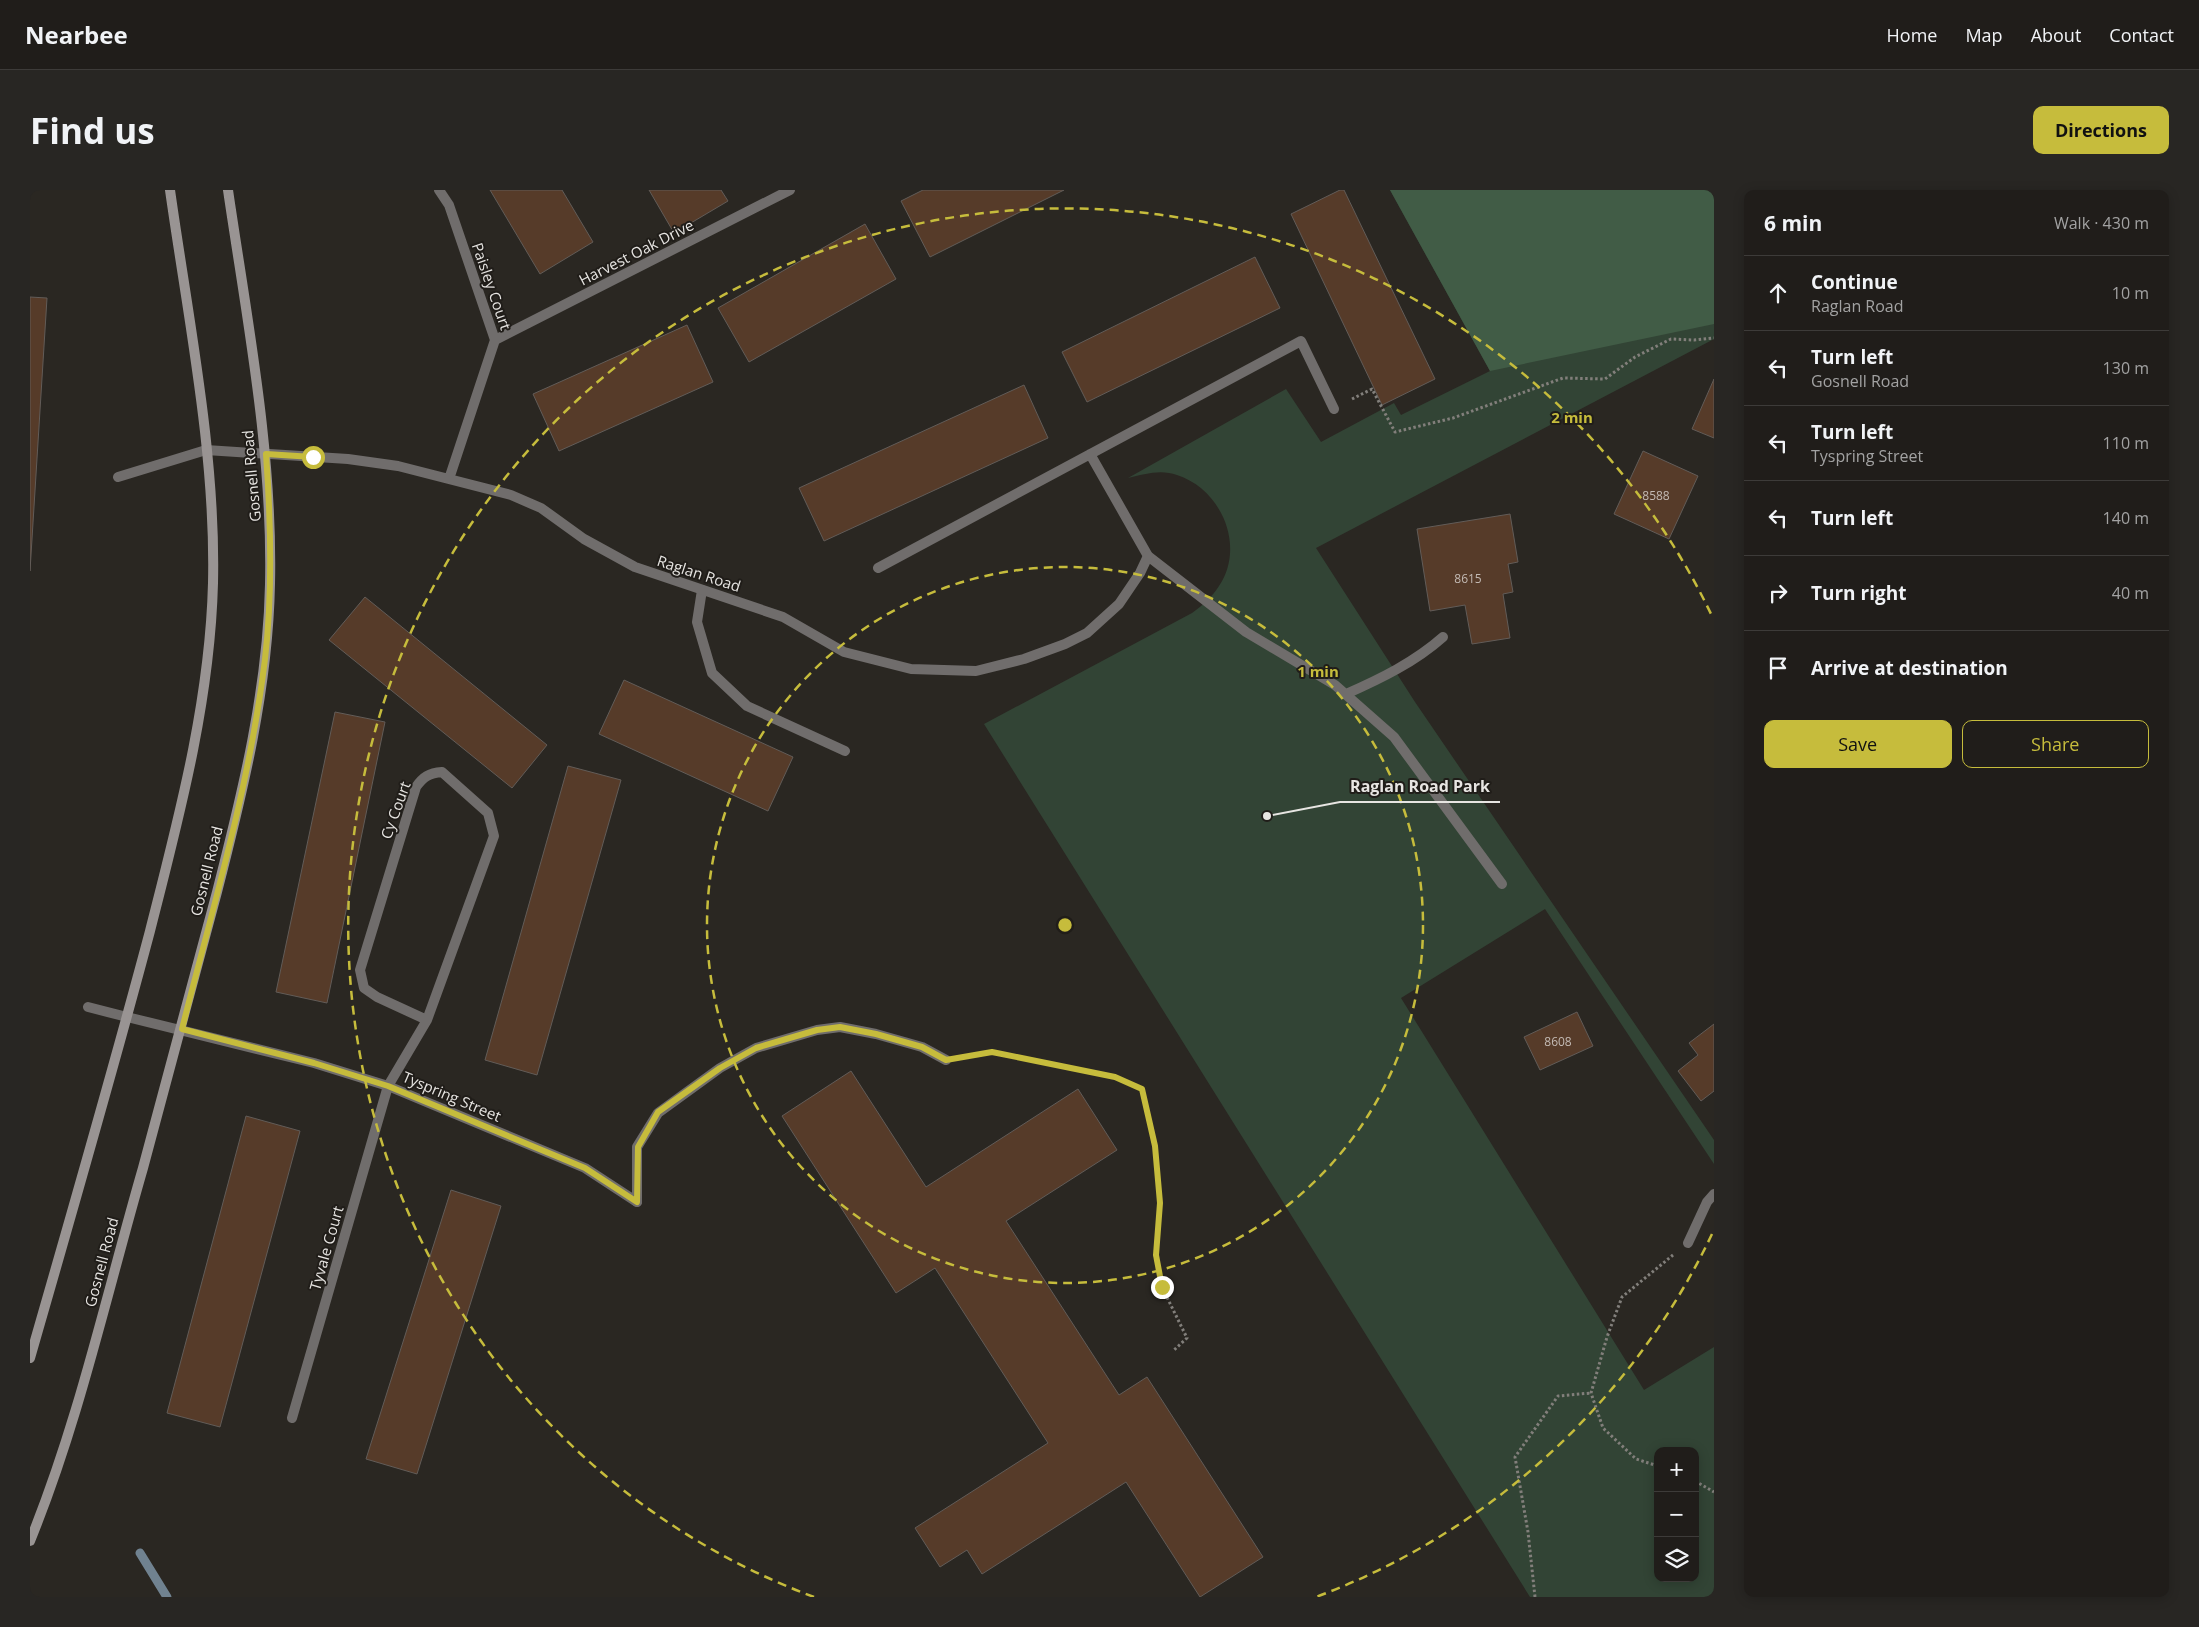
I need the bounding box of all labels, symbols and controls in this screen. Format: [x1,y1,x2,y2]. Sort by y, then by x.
text: Nearbee [25,18,128,51]
text: Home [1887,23,1937,47]
text: Map [1965,23,2003,47]
text: About [2031,23,2081,47]
text: Contact [2109,23,2174,47]
button: Directions [2033,106,2169,154]
text: Find us [30,107,155,154]
text: 6 min [1764,209,1822,237]
text: Walk · 430 m [2054,212,2149,234]
street label: Harvest Oak Drive [575,214,697,290]
street label: Paisley Court [468,240,516,332]
text: Continue [1811,269,1898,295]
icon: ahead [1764,279,1792,307]
text: 10 m [2112,282,2149,304]
text: Raglan Road [1811,295,1904,317]
text: Turn left [1811,344,1893,370]
icon: left [1764,354,1792,382]
text: 130 m [2103,357,2149,379]
text: Gosnell Road [1811,370,1909,392]
text: 2 min [1551,407,1593,427]
text: Turn left [1811,419,1893,445]
street label: Gosnell Road [237,429,265,523]
icon: left [1764,429,1792,457]
text: 110 m [2103,432,2149,454]
text: Tyspring Street [1811,445,1923,467]
route start [302,446,325,469]
house number: 8588 [1642,487,1670,504]
icon: left [1764,504,1792,532]
text: Turn left [1811,505,1893,531]
text: 140 m [2103,507,2149,529]
street label: Raglan Road [655,550,743,596]
house number: 8615 [1454,570,1482,587]
icon: right [1764,579,1792,607]
text: Turn right [1811,580,1906,606]
text: 40 m [2112,582,2149,604]
icon: arrive [1764,654,1792,682]
text: Arrive at destination [1811,655,2008,681]
text: 1 min [1297,661,1339,681]
button: Save [1764,720,1952,768]
button: Share [1962,720,2149,768]
callout: Raglan Road Park [1340,771,1500,802]
text: Raglan Road Park [1350,775,1490,797]
street label: Cy Court [375,778,415,842]
street label: Gosnell Road [185,824,227,918]
centre of rings [1056,916,1074,934]
house number: 8608 [1544,1033,1572,1050]
street label: Tyspring Street [400,1066,504,1126]
street label: Tyvale Court [304,1203,348,1293]
street label: Gosnell Road [79,1215,123,1309]
route end [1151,1276,1174,1299]
map controls [1654,1447,1699,1582]
button: + [1654,1447,1699,1492]
button: − [1654,1492,1699,1537]
button: layers [1654,1537,1699,1582]

